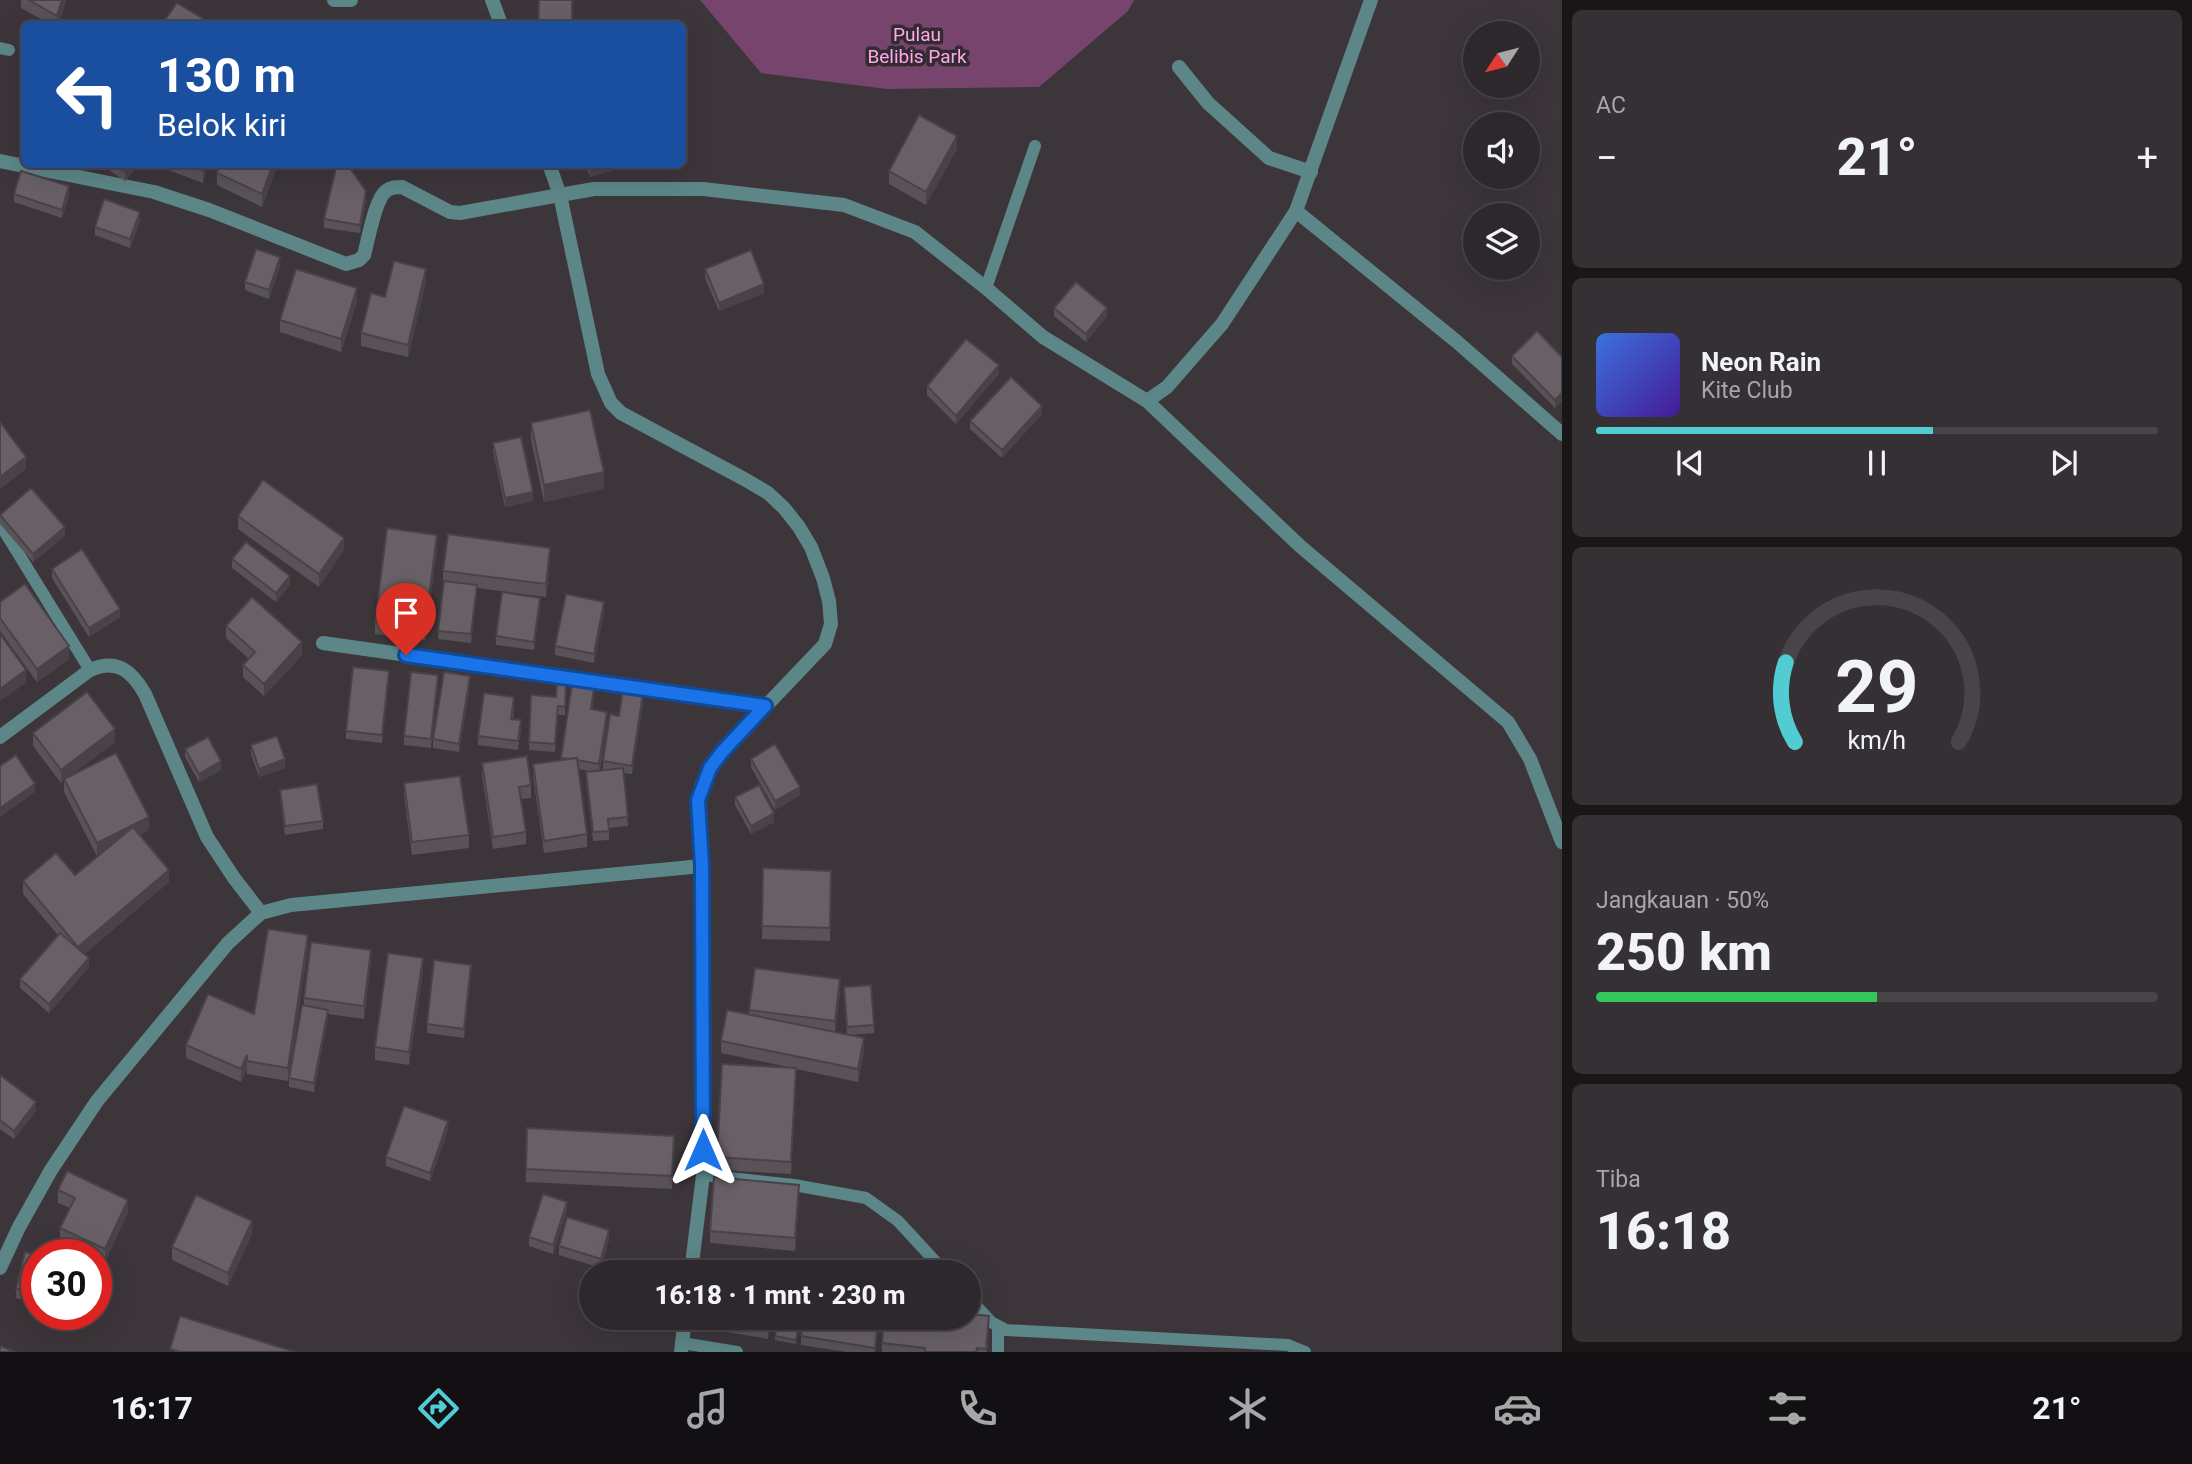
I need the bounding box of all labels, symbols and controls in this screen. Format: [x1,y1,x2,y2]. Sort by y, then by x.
north arrow [1463,21,1540,98]
map controls [1463,21,1540,280]
park label: Pulau Belibis Park [867,23,967,68]
text: 130 m [157,47,296,104]
icon: left [42,49,133,140]
text: AC [1596,92,1626,119]
text: Belok kiri [157,106,287,144]
button: sound [1463,112,1540,189]
text: 21° [1837,127,1917,188]
text: − [1596,136,1618,180]
text: + [2136,136,2158,180]
button: layers [1463,203,1540,280]
text: Neon Rain [1701,347,1821,377]
text: Kite Club [1701,377,1793,404]
icon: previous [1671,444,1709,482]
icon: pause [1858,444,1896,482]
icon: next [2045,444,2083,482]
pin [376,583,436,655]
icon: arrive [387,594,425,632]
text: 29 [1835,644,1919,730]
text: km/h [1848,726,1906,755]
text: Jangkauan · 50% [1596,887,1769,914]
text: 250 km [1596,922,1772,983]
position arrow [666,1113,740,1187]
text: Tiba [1596,1166,1641,1193]
text: 16:18 [1596,1201,1731,1262]
speed limit sign: 30 [21,1239,112,1330]
text: 16:18 · 1 mnt · 230 m [655,1280,905,1310]
icon: directions [414,1384,463,1433]
icon: music [683,1384,732,1433]
icon: phone [953,1384,1002,1433]
icon: climate [1223,1384,1272,1433]
icon: car [1493,1384,1542,1433]
icon: filters [1763,1384,1812,1433]
text: 16:17 [110,1389,193,1427]
text: 21° [2032,1389,2082,1427]

